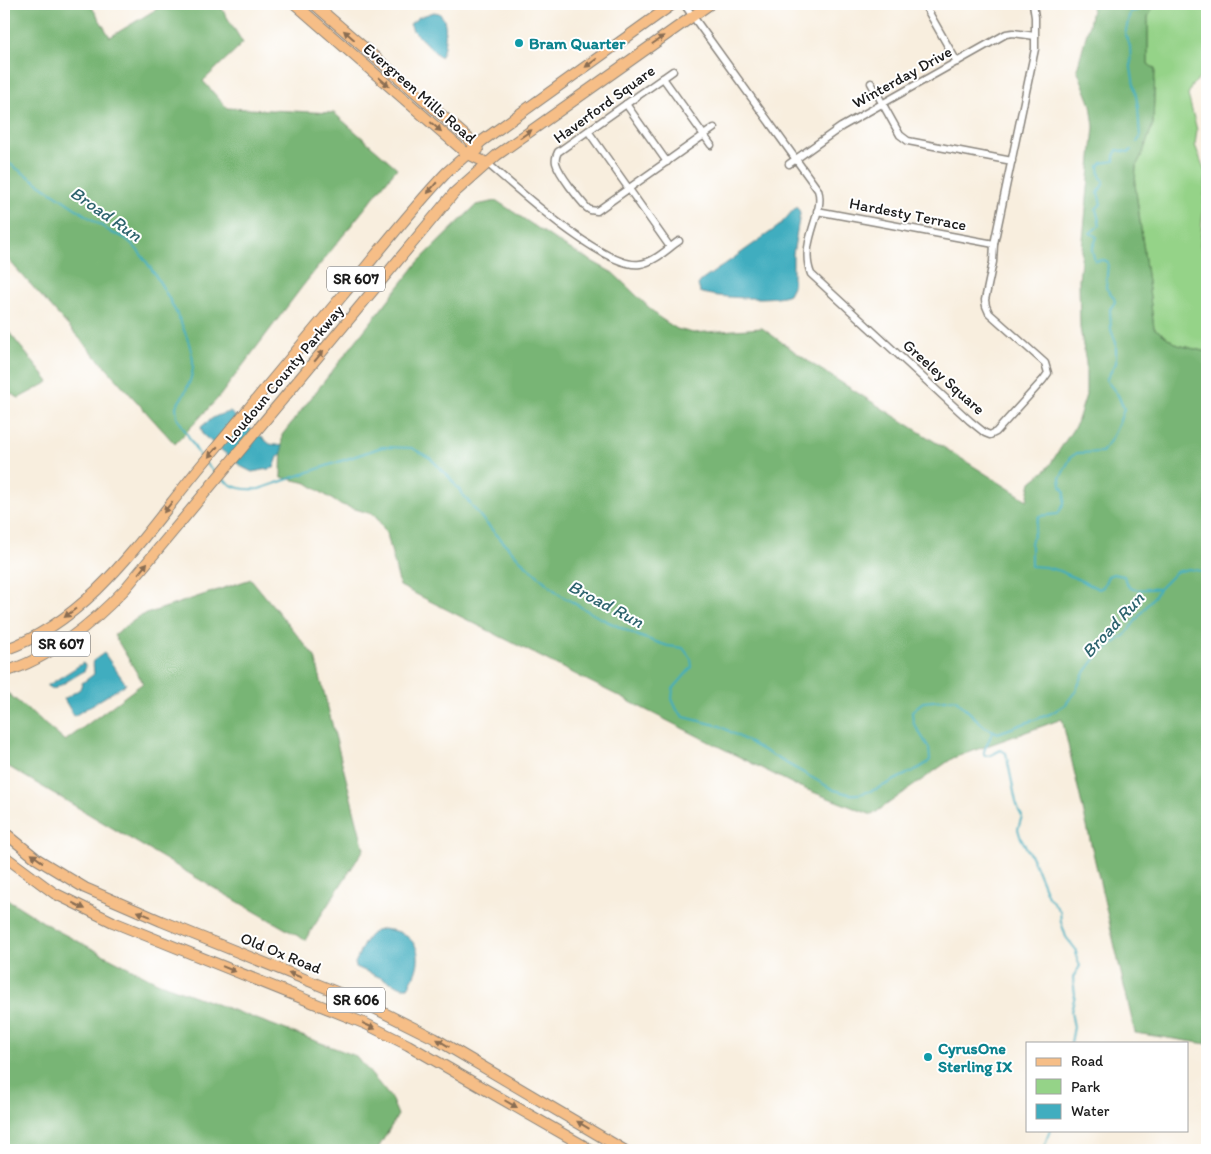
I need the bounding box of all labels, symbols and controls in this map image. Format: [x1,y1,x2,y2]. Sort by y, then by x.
one-way arrow [344,29,356,41]
place label: Bram Quarter [529,34,626,53]
one-way arrow [652,35,665,45]
marker: Bram Quarter [513,37,525,49]
street label: Evergreen Mills Road [360,39,481,147]
street label: Winterday Drive [849,42,955,112]
one-way arrow [584,58,598,68]
street label: Haverford Square [549,61,659,147]
one-way arrow [378,76,390,87]
one-way arrow [429,122,442,133]
one-way arrow [519,129,533,139]
water label: Broad Run [66,181,147,247]
one-way arrow [427,182,438,194]
street label: Hardesty Terrace [848,193,968,235]
road number: SR 607 [327,266,385,292]
street label: Loudoun County Parkway [221,301,348,447]
street label: Greeley Square [899,335,989,419]
one-way arrow [313,350,324,363]
one-way arrow [207,445,218,458]
one-way arrow [163,500,174,513]
one-way arrow [138,562,149,575]
water label: Broad Run [565,575,648,633]
water label: Broad Run [1077,587,1150,662]
one-way arrow [64,608,77,619]
road number: SR 607 [32,632,90,656]
one-way arrow [31,853,44,864]
one-way arrow [72,902,86,910]
one-way arrow [137,910,152,918]
street label: Old Ox Road [238,928,325,978]
one-way arrow [222,966,236,974]
one-way arrow [288,970,302,978]
road number: SR 606 [327,988,385,1012]
one-way arrow [362,1022,376,1030]
one-way arrow [436,1038,449,1047]
place label: CyrusOne Sterling IX [938,1039,1013,1077]
legend [1026,1042,1188,1132]
marker: CyrusOne Sterling IX [922,1051,934,1063]
text: Road [1071,1052,1104,1070]
text: Park [1071,1078,1101,1096]
one-way arrow [505,1099,518,1108]
text: Water [1071,1102,1110,1120]
one-way arrow [576,1121,589,1130]

